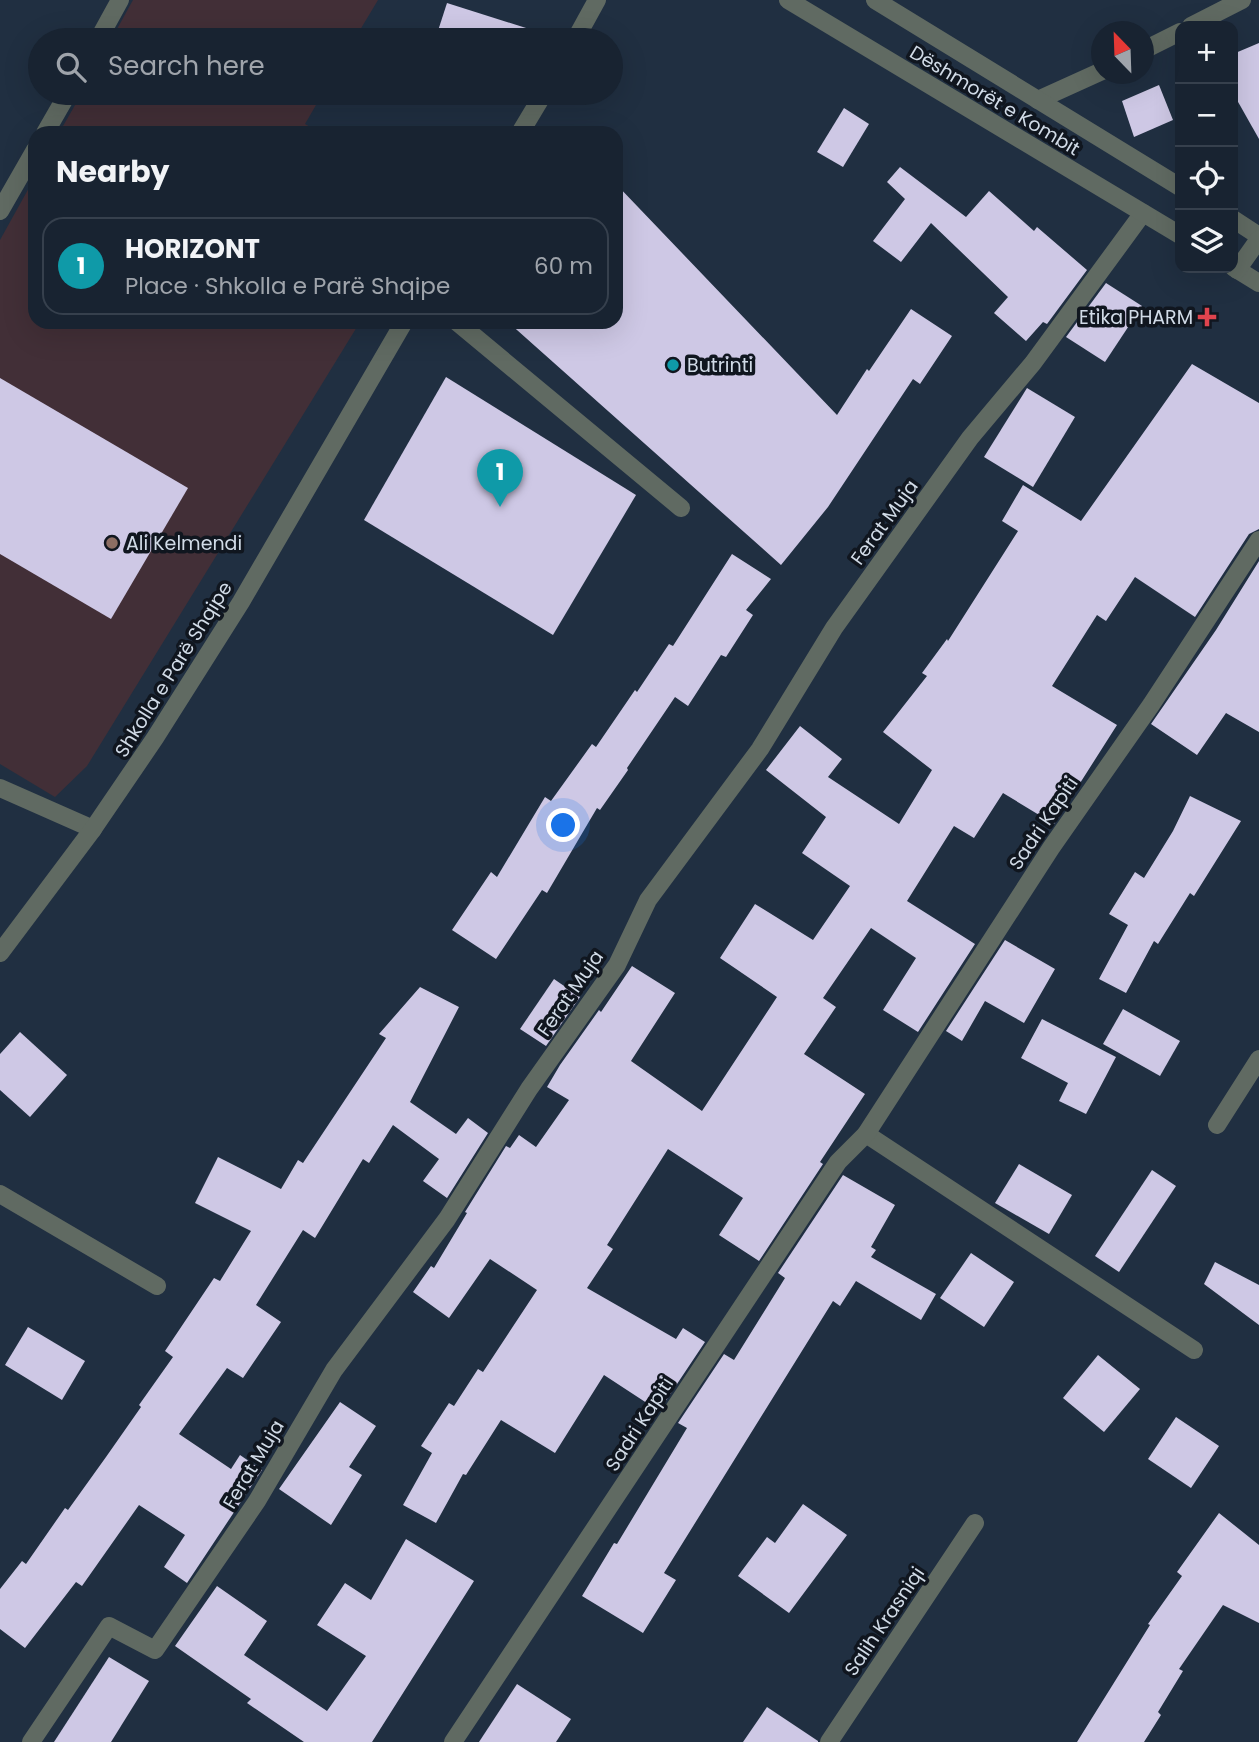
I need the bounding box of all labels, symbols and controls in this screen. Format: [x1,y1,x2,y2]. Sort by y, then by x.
north arrow [1091,21,1154,84]
map controls [1175,21,1238,273]
button: + [1175,21,1238,84]
search box [28,28,623,105]
street label: Dëshmorët e Kombit [905,39,1085,162]
icon: search [52,48,90,86]
text: Search here [108,48,265,84]
button: − [1175,84,1238,147]
button: locate [1175,147,1238,210]
text: Nearby [56,150,170,193]
button: layers [1175,210,1238,273]
text: HORIZONT [125,231,260,267]
text: 1 [77,250,85,282]
text: 60 m [534,250,593,282]
text: Place · Shkolla e Parë Shqipe [125,270,450,302]
place label: Etika PHARM [1079,304,1193,331]
marker: Etika PHARM [1199,309,1215,325]
place label: Butrinti [687,352,753,379]
marker: Butrinti [665,357,681,373]
pin: 1 [477,449,523,507]
street label: Ferat Muja [844,474,925,570]
place label: Ali Kelmendi [126,530,242,557]
marker: Ali Kelmendi [104,535,120,551]
street label: Shkolla e Parë Shqipe [108,576,239,762]
street label: Sadri Kapiti [1002,771,1085,875]
your location [546,808,580,842]
street label: Ferat Muja [531,945,610,1042]
street label: Sadri Kapiti [599,1372,680,1477]
street label: Ferat Muja [216,1415,291,1514]
street label: Salih Krasniqi [838,1561,931,1681]

